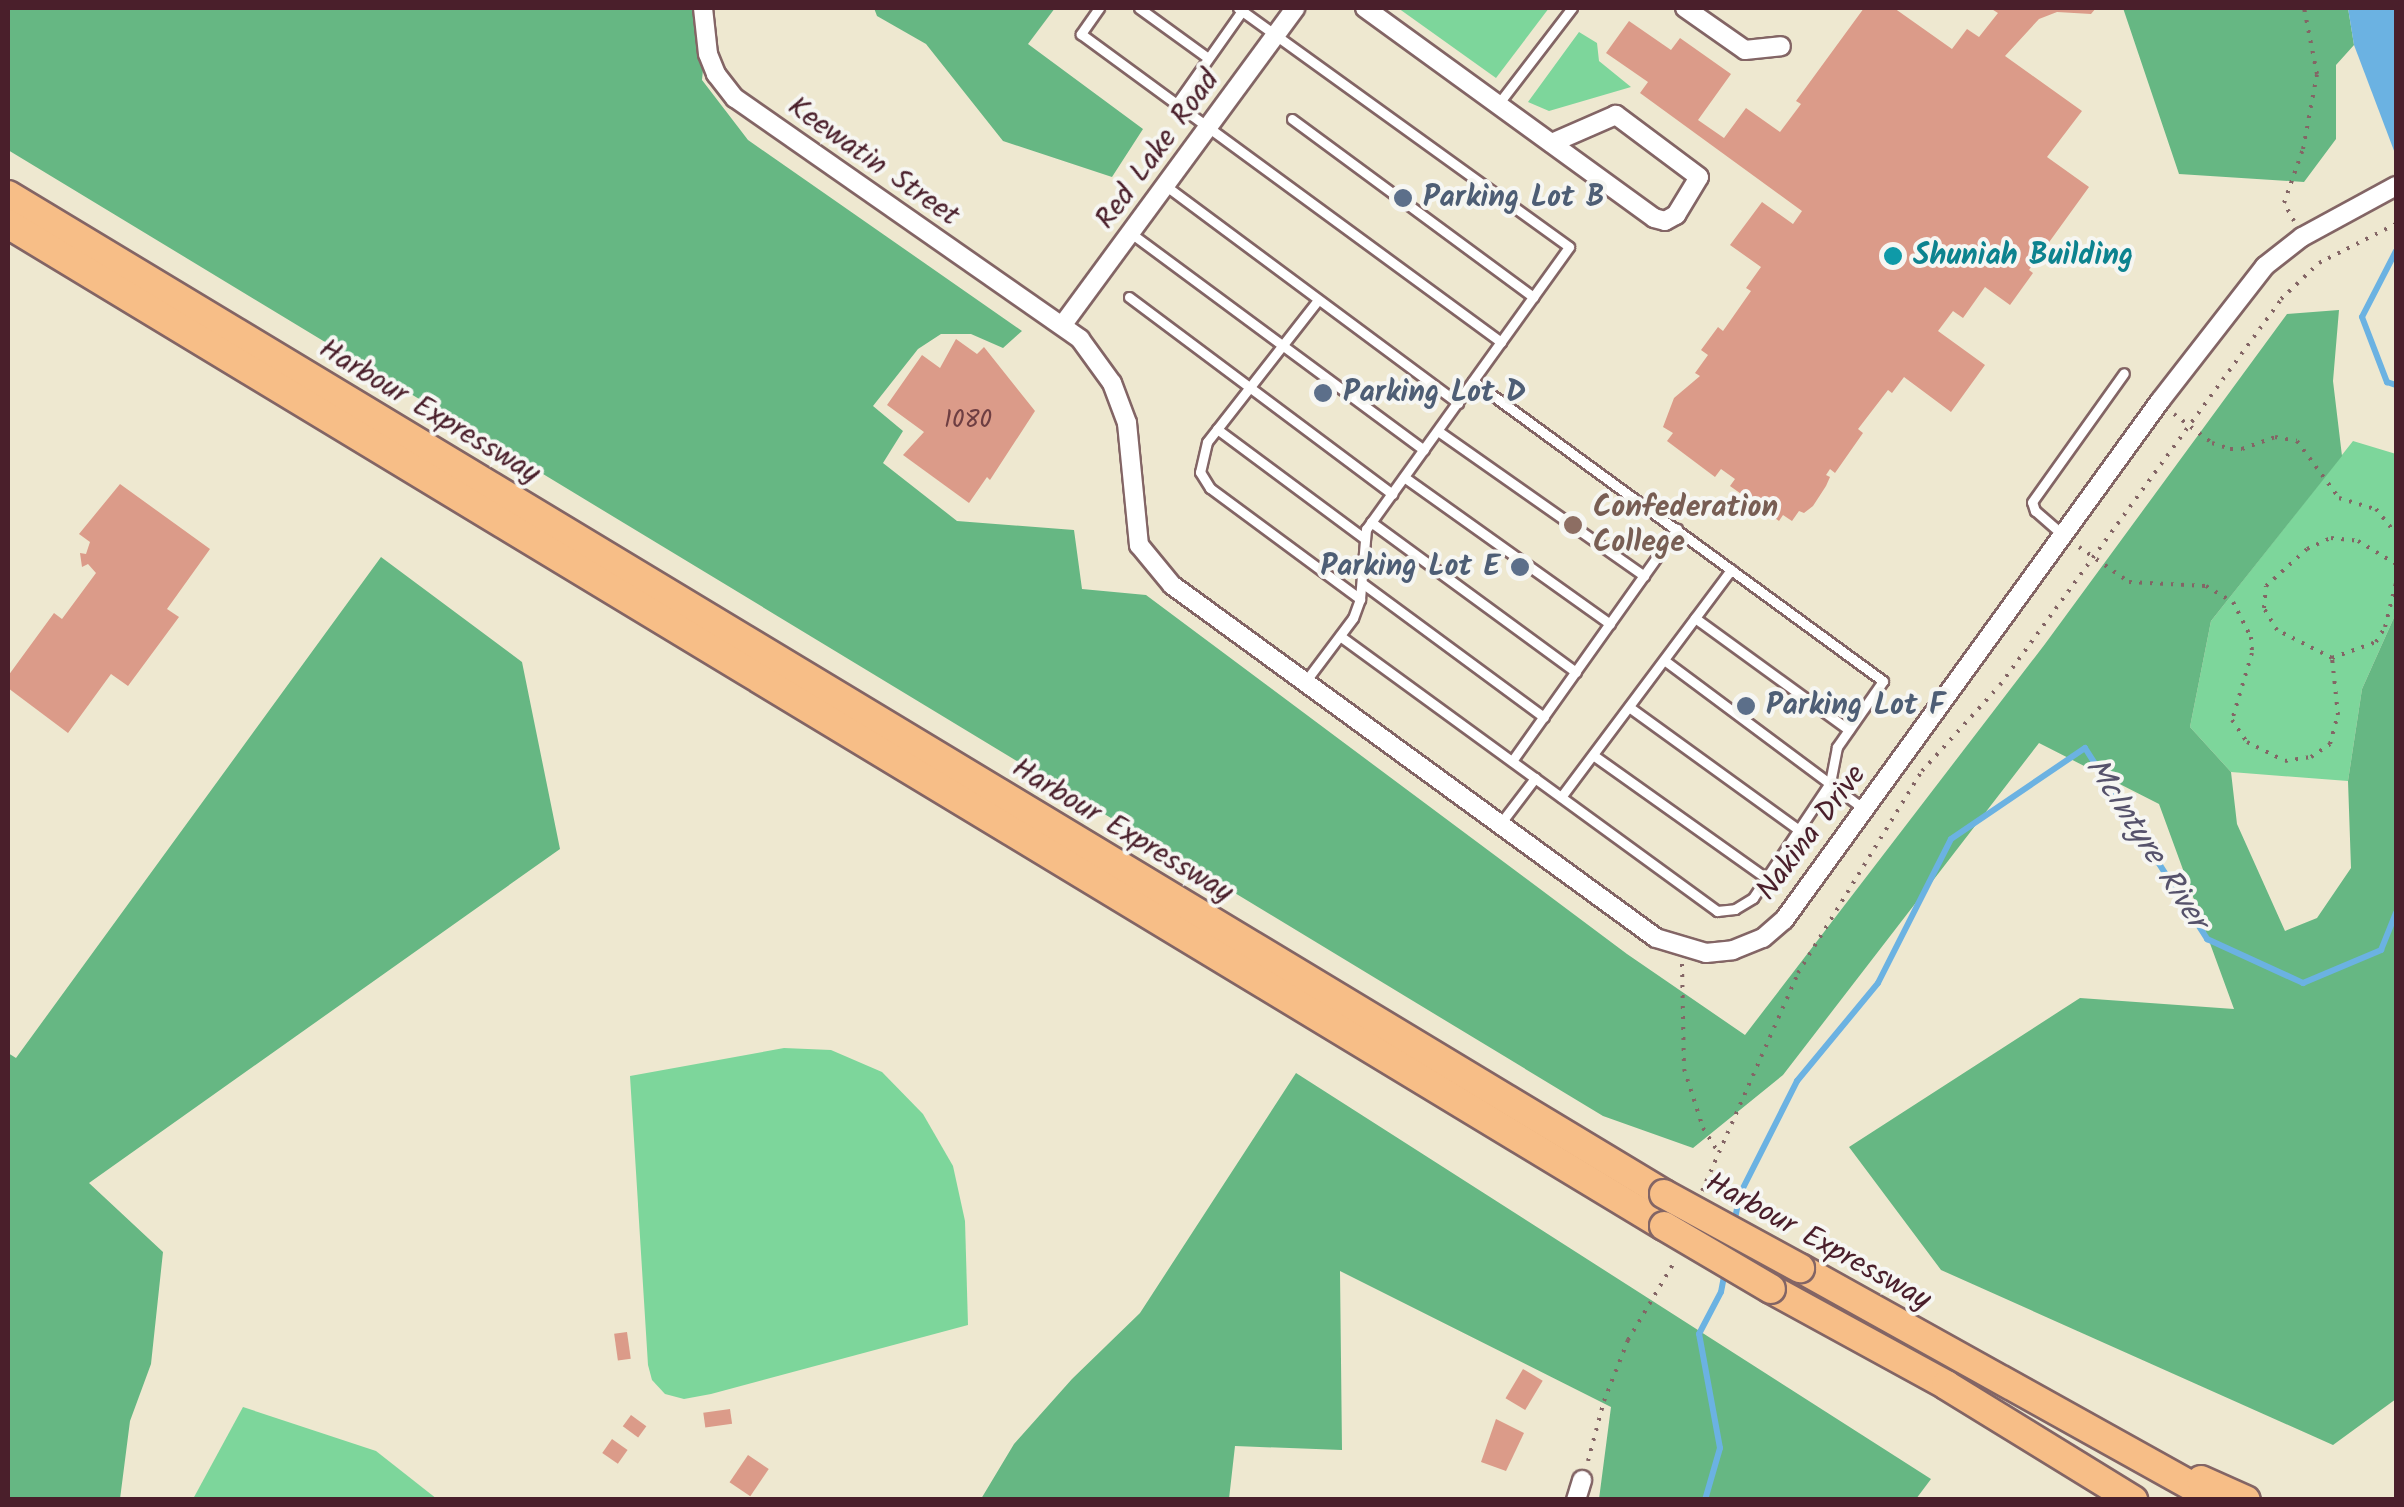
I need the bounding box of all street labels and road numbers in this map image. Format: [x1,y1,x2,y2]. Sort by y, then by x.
street label: Red Lake Road [1088,63,1228,237]
street label: Keewatin Street [780,89,966,235]
street label: Harbour Expressway [312,332,546,492]
street label: Harbour Expressway [1005,751,1239,911]
street label: Nakina Drive [1749,758,1875,908]
street label: Harbour Expressway [1699,1165,1937,1319]

